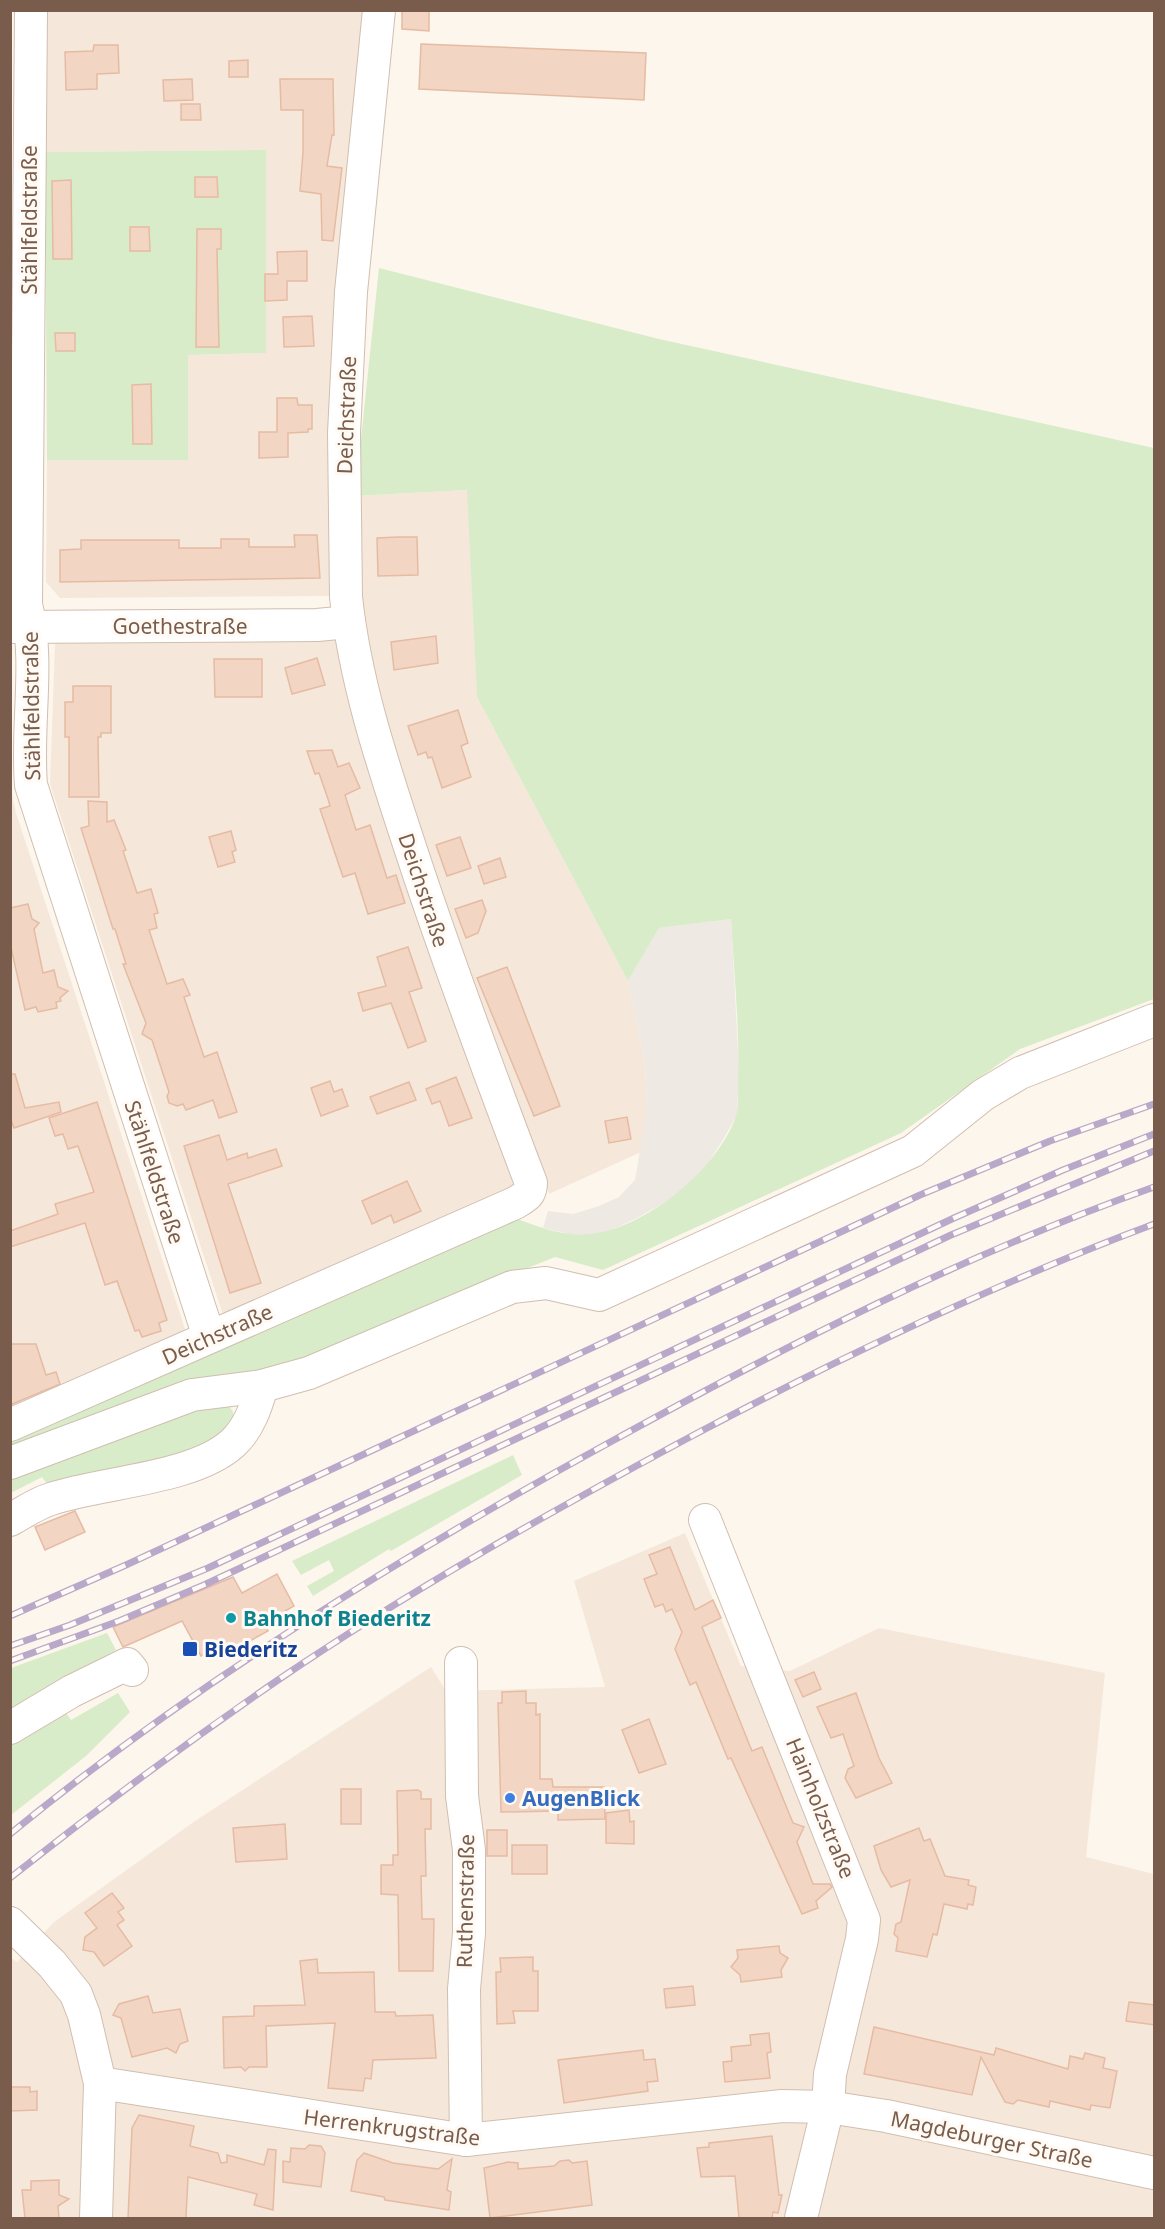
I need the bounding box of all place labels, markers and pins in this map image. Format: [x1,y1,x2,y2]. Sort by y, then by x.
place label: Bahnhof Biederitz [243,1604,431,1632]
marker: Bahnhof Biederitz [224,1611,238,1625]
place label: Biederitz [204,1635,298,1663]
marker: Biederitz [181,1640,199,1658]
place label: AugenBlick [522,1784,641,1812]
marker: AugenBlick [503,1791,517,1805]

